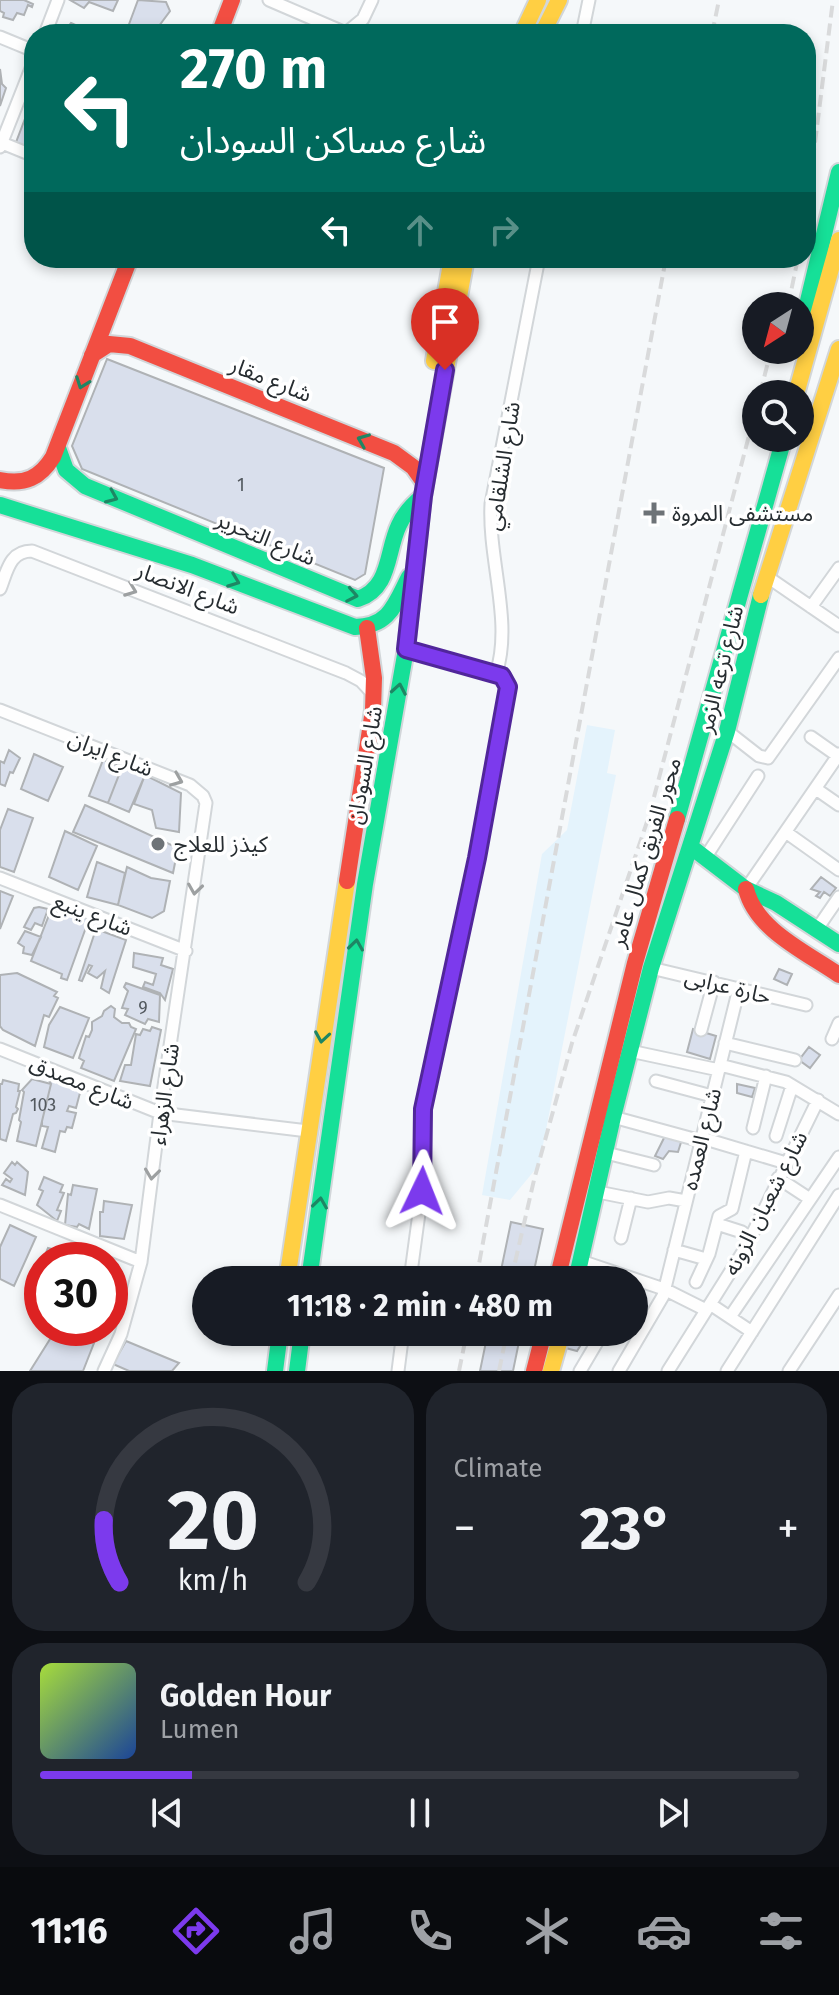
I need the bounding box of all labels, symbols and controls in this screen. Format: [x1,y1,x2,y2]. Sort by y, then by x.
text: 270 m [180,36,327,103]
icon: left [48,56,152,160]
text: شارع مساكن السودان [180,119,486,163]
icon: left [314,208,358,252]
icon: ahead [398,208,442,252]
icon: right [482,208,526,252]
pin [411,288,479,370]
north arrow [742,292,814,364]
map controls [742,292,814,452]
icon: arrive [423,300,467,344]
street label: شارع مقار [224,351,316,411]
one-way arrow [75,375,91,389]
button: search [742,380,814,452]
street label: شارع الشلقامي [479,400,529,533]
one-way arrow [357,434,371,450]
house number: 1 [237,474,245,496]
one-way arrow [104,488,118,504]
place label: مستشفى المروة [672,500,813,527]
marker: مستشفى المروة [643,502,665,524]
street label: شارع التحرير [210,505,320,574]
street label: شارع الانصار [131,556,243,623]
one-way arrow [226,571,240,588]
one-way arrow [123,580,137,597]
one-way arrow [345,586,358,603]
street label: شارع ترعه الزمر [691,603,752,737]
one-way arrow [390,682,407,696]
street label: شارع السودان [341,704,391,827]
street label: شارع ايران [63,724,157,785]
street label: محور الفريق كمال عامر [603,754,687,951]
one-way arrow [169,770,183,786]
place label: كيذز للعلاج [174,831,269,861]
marker: كيذز للعلاج [149,835,167,853]
one-way arrow [187,882,204,896]
street label: شارع ينبع [49,887,136,945]
one-way arrow [347,938,364,952]
street label: حارة عرابى [682,963,774,1010]
house number: 9 [138,997,148,1019]
one-way arrow [314,1030,331,1044]
street label: شارع الزهراء [144,1041,188,1147]
street label: شارع مصدق [25,1049,138,1118]
street label: شارع العمده [676,1085,730,1194]
house number: 103 [30,1094,56,1116]
street label: شارع شعبان الزونه [717,1127,816,1281]
position arrow [380,1149,464,1233]
one-way arrow [144,1167,161,1181]
one-way arrow [311,1196,328,1210]
speed limit sign: 30 [24,1242,128,1346]
text: 11:18 · 2 min · 480 m [287,1288,553,1324]
text: Climate [454,1453,542,1484]
text: 20 [167,1471,259,1571]
text: 23° [580,1493,673,1565]
text: − [454,1502,476,1555]
text: + [777,1502,799,1555]
text: km/h [177,1563,248,1598]
text: Golden Hour [160,1678,331,1714]
text: Lumen [160,1714,239,1745]
icon: previous [145,1791,189,1835]
icon: pause [398,1791,442,1835]
icon: next [651,1791,695,1835]
icon: directions [168,1903,224,1959]
icon: music [285,1903,341,1959]
icon: phone [402,1903,458,1959]
icon: climate [519,1903,575,1959]
icon: car [636,1903,692,1959]
icon: filters [753,1903,809,1959]
text: 11:16 [30,1909,108,1953]

